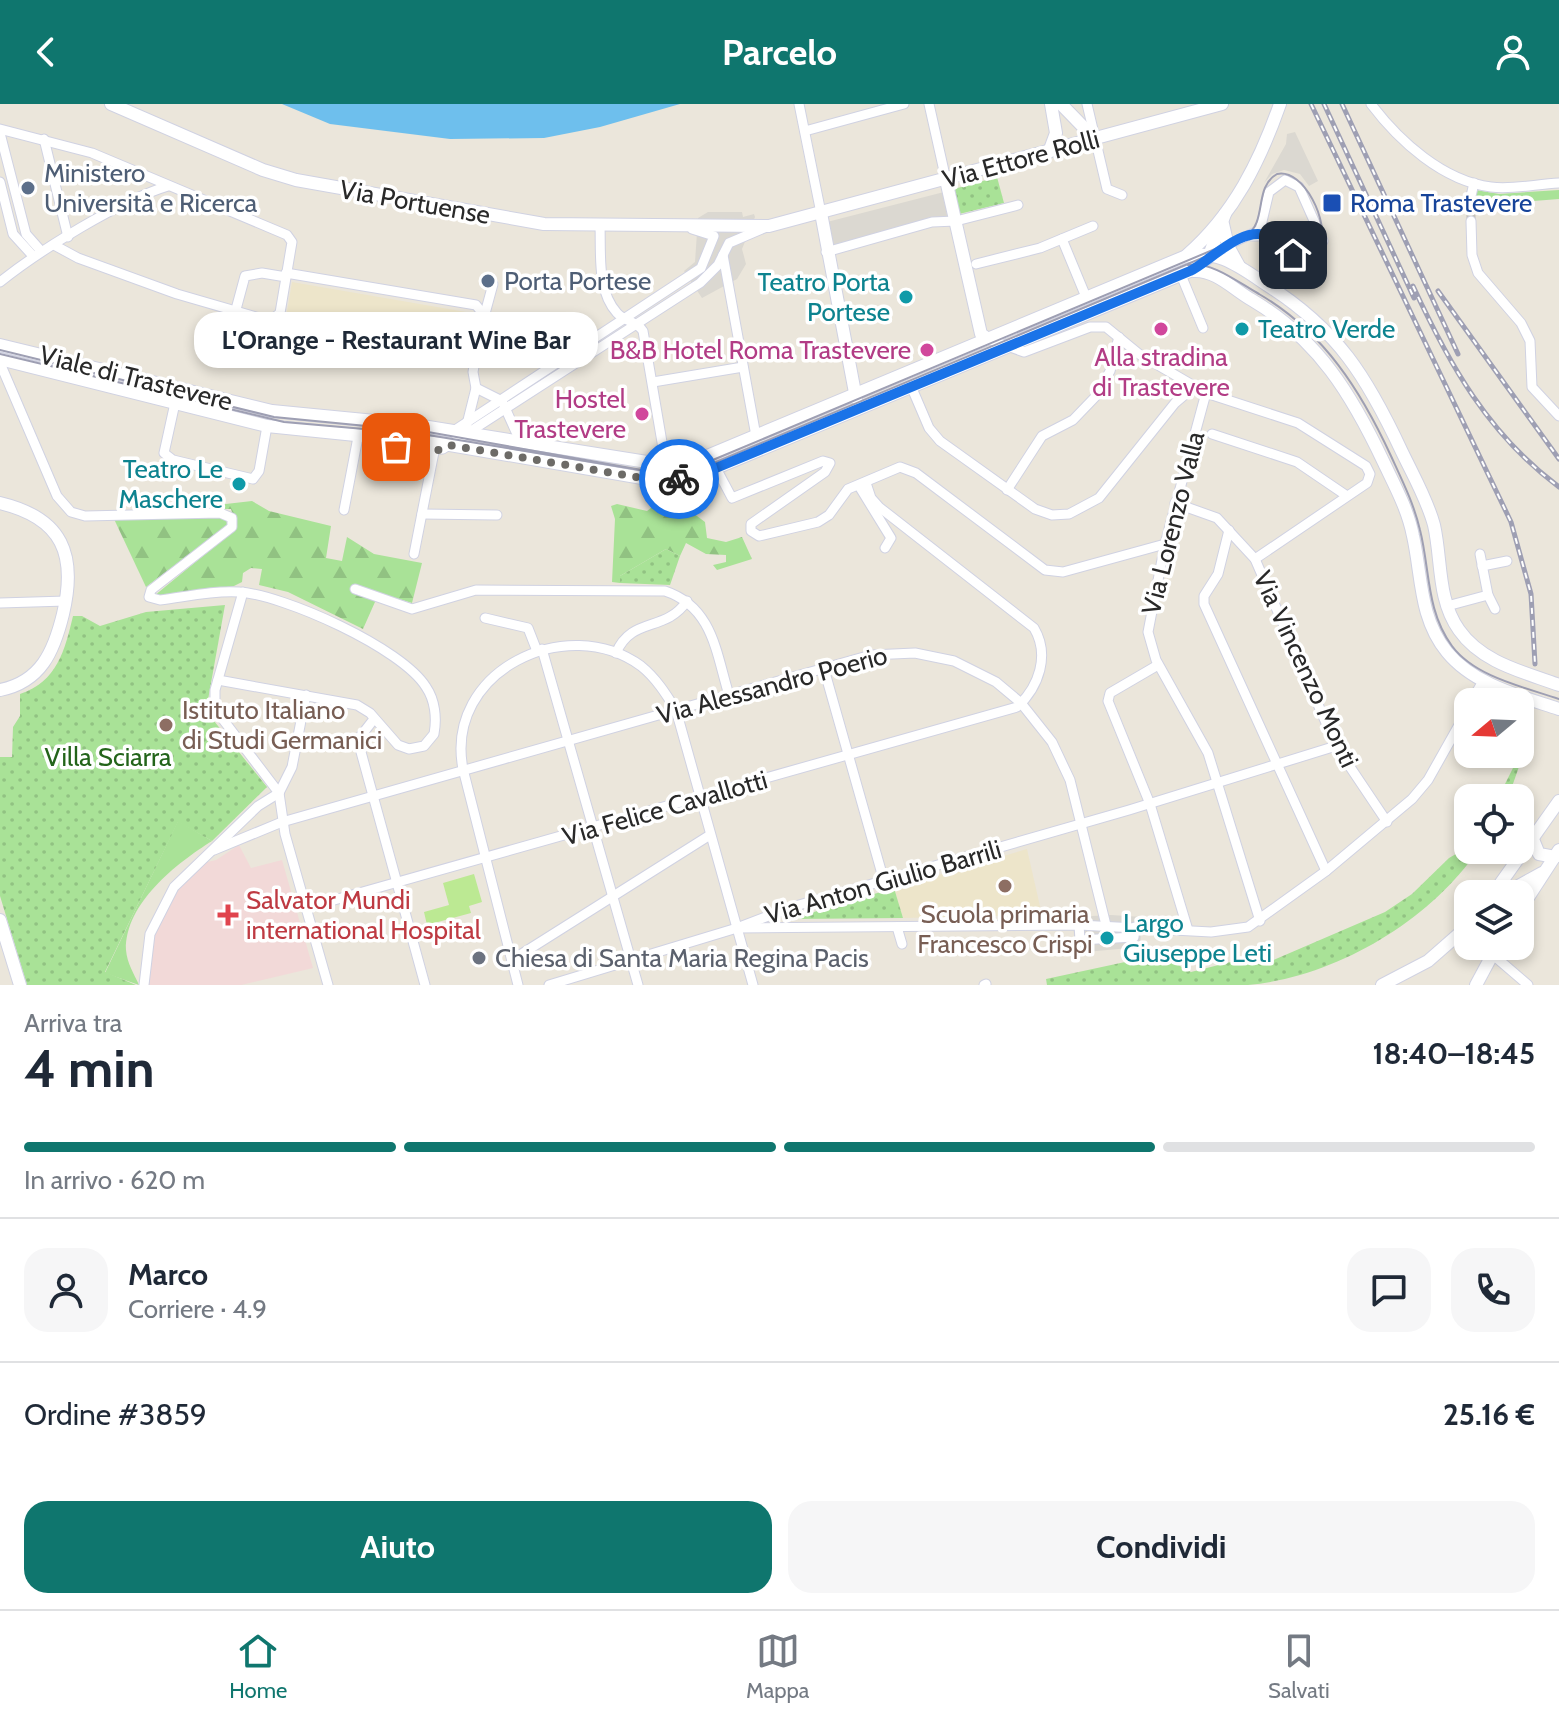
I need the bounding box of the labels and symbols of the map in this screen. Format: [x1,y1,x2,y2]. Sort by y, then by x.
street label: Via Ettore Rolli [939,123,1103,195]
place label: Ministero Università e Ricerca [44,157,258,219]
street label: Via Portuense [337,173,493,231]
marker: Ministero Università e Ricerca [19,179,37,197]
place label: Roma Trastevere [1350,187,1532,219]
marker: Roma Trastevere [1321,192,1343,214]
pin [1259,221,1327,289]
place label: Porta Portese [504,265,651,297]
place label: Teatro Porta Portese [758,266,891,328]
marker: Porta Portese [479,272,497,290]
marker: Teatro Porta Portese [897,288,915,306]
callout: L'Orange - Restaurant Wine Bar [194,311,598,367]
place label: Teatro Verde [1258,313,1395,345]
marker: Alla stradina di Trastevere [1152,320,1170,338]
marker: Teatro Verde [1233,320,1251,338]
place label: B&B Hotel Roma Trastevere [610,334,911,366]
street label: Viale di Trastevere [36,339,236,417]
marker: B&B Hotel Roma Trastevere [918,341,936,359]
place label: Alla stradina di Trastevere [1092,341,1230,403]
place label: Hostel Trastevere [514,383,626,445]
marker: Hostel Trastevere [633,405,651,423]
pin [362,413,430,481]
street label: Via Lorenzo Valla [1135,428,1211,618]
courier [639,439,719,519]
place label: Teatro Le Maschere [118,453,223,515]
marker: Teatro Le Maschere [230,475,248,493]
street label: Via Vincenzo Monti [1246,566,1366,772]
street label: Via Alessandro Poerio [653,639,891,731]
north arrow [1454,688,1534,768]
place label: Istituto Italiano di Studi Germanici [182,694,382,756]
marker: Istituto Italiano di Studi Germanici [157,716,175,734]
park label: Villa Sciarra [45,741,172,773]
street label: Via Felice Cavallotti [559,763,771,853]
street label: Via Anton Giulio Barrili [761,833,1005,931]
marker: Scuola primaria Francesco Crispi [996,877,1014,895]
place label: Salvator Mundi international Hospital [246,884,481,946]
place label: Scuola primaria Francesco Crispi [917,898,1093,960]
marker: Salvator Mundi international Hospital [217,904,239,926]
place label: Largo Giuseppe Leti [1123,907,1272,969]
marker: Largo Giuseppe Leti [1098,929,1116,947]
place label: Chiesa di Santa Maria Regina Pacis [495,942,869,974]
marker: Chiesa di Santa Maria Regina Pacis [470,949,488,967]

